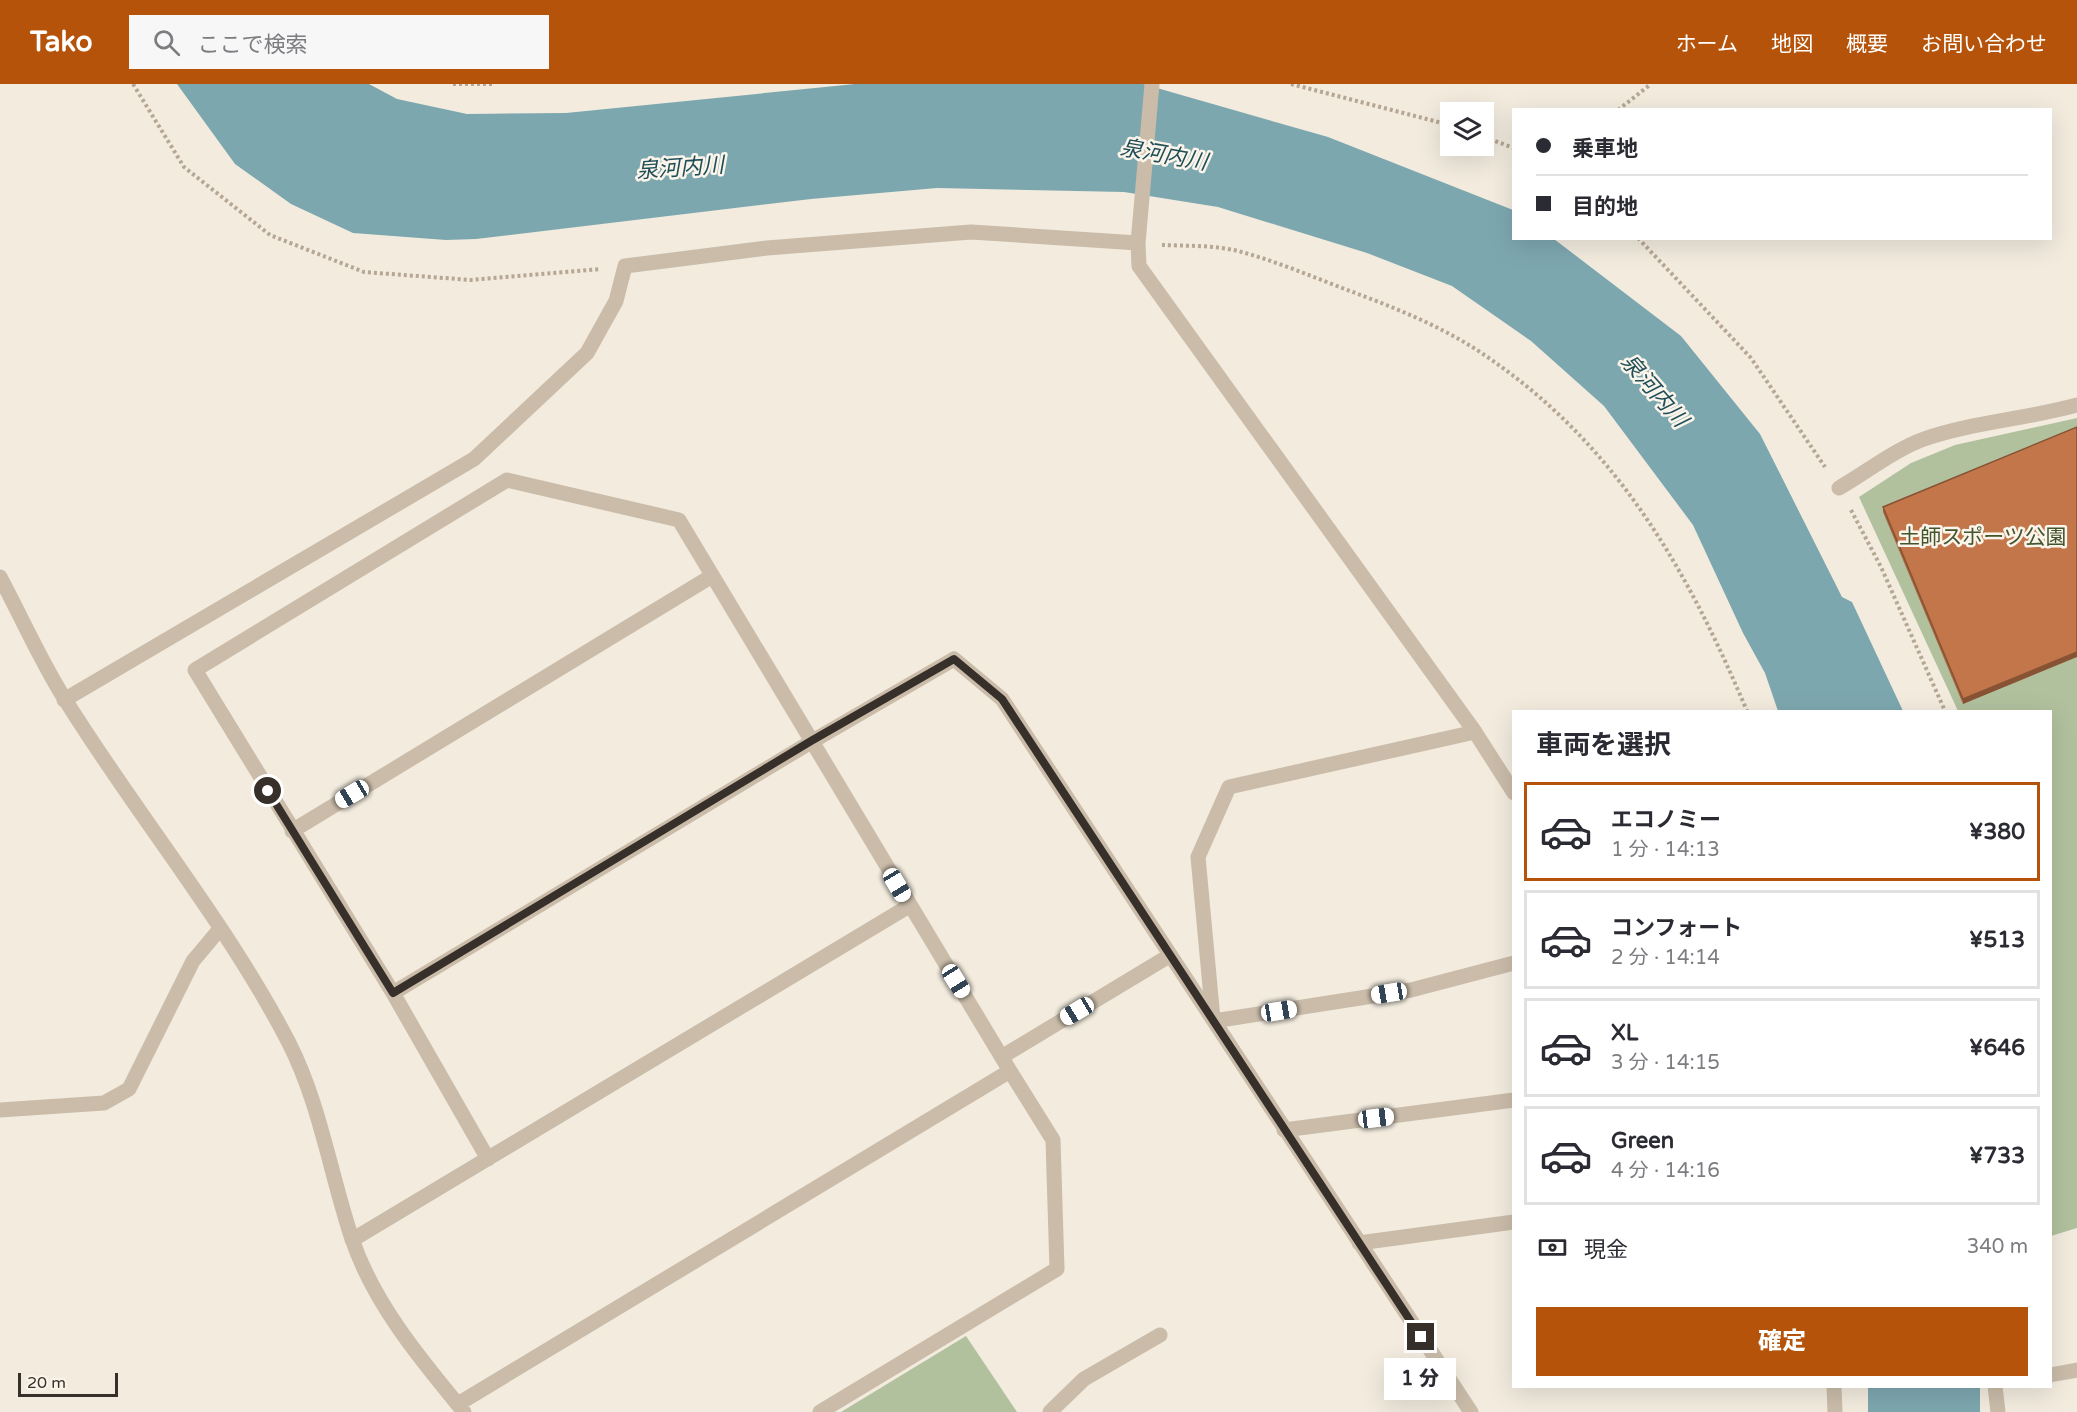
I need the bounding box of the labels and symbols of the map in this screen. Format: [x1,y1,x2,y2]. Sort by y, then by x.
water label: 泉河内川 [1118,135,1211,176]
water label: 泉河内川 [635,152,727,184]
water label: 泉河内川 [1616,349,1694,434]
park label: 土師スポーツ公園 [1899,525,2067,550]
route start [254,777,281,804]
car [332,777,372,811]
car [880,865,914,905]
car [939,961,973,1001]
car [1370,981,1408,1005]
car [1057,994,1097,1028]
car [1260,999,1298,1023]
car [1357,1107,1395,1129]
route end [1407,1323,1434,1350]
callout: 1 分 [1385,1358,1457,1400]
scale bar [18,1370,118,1398]

